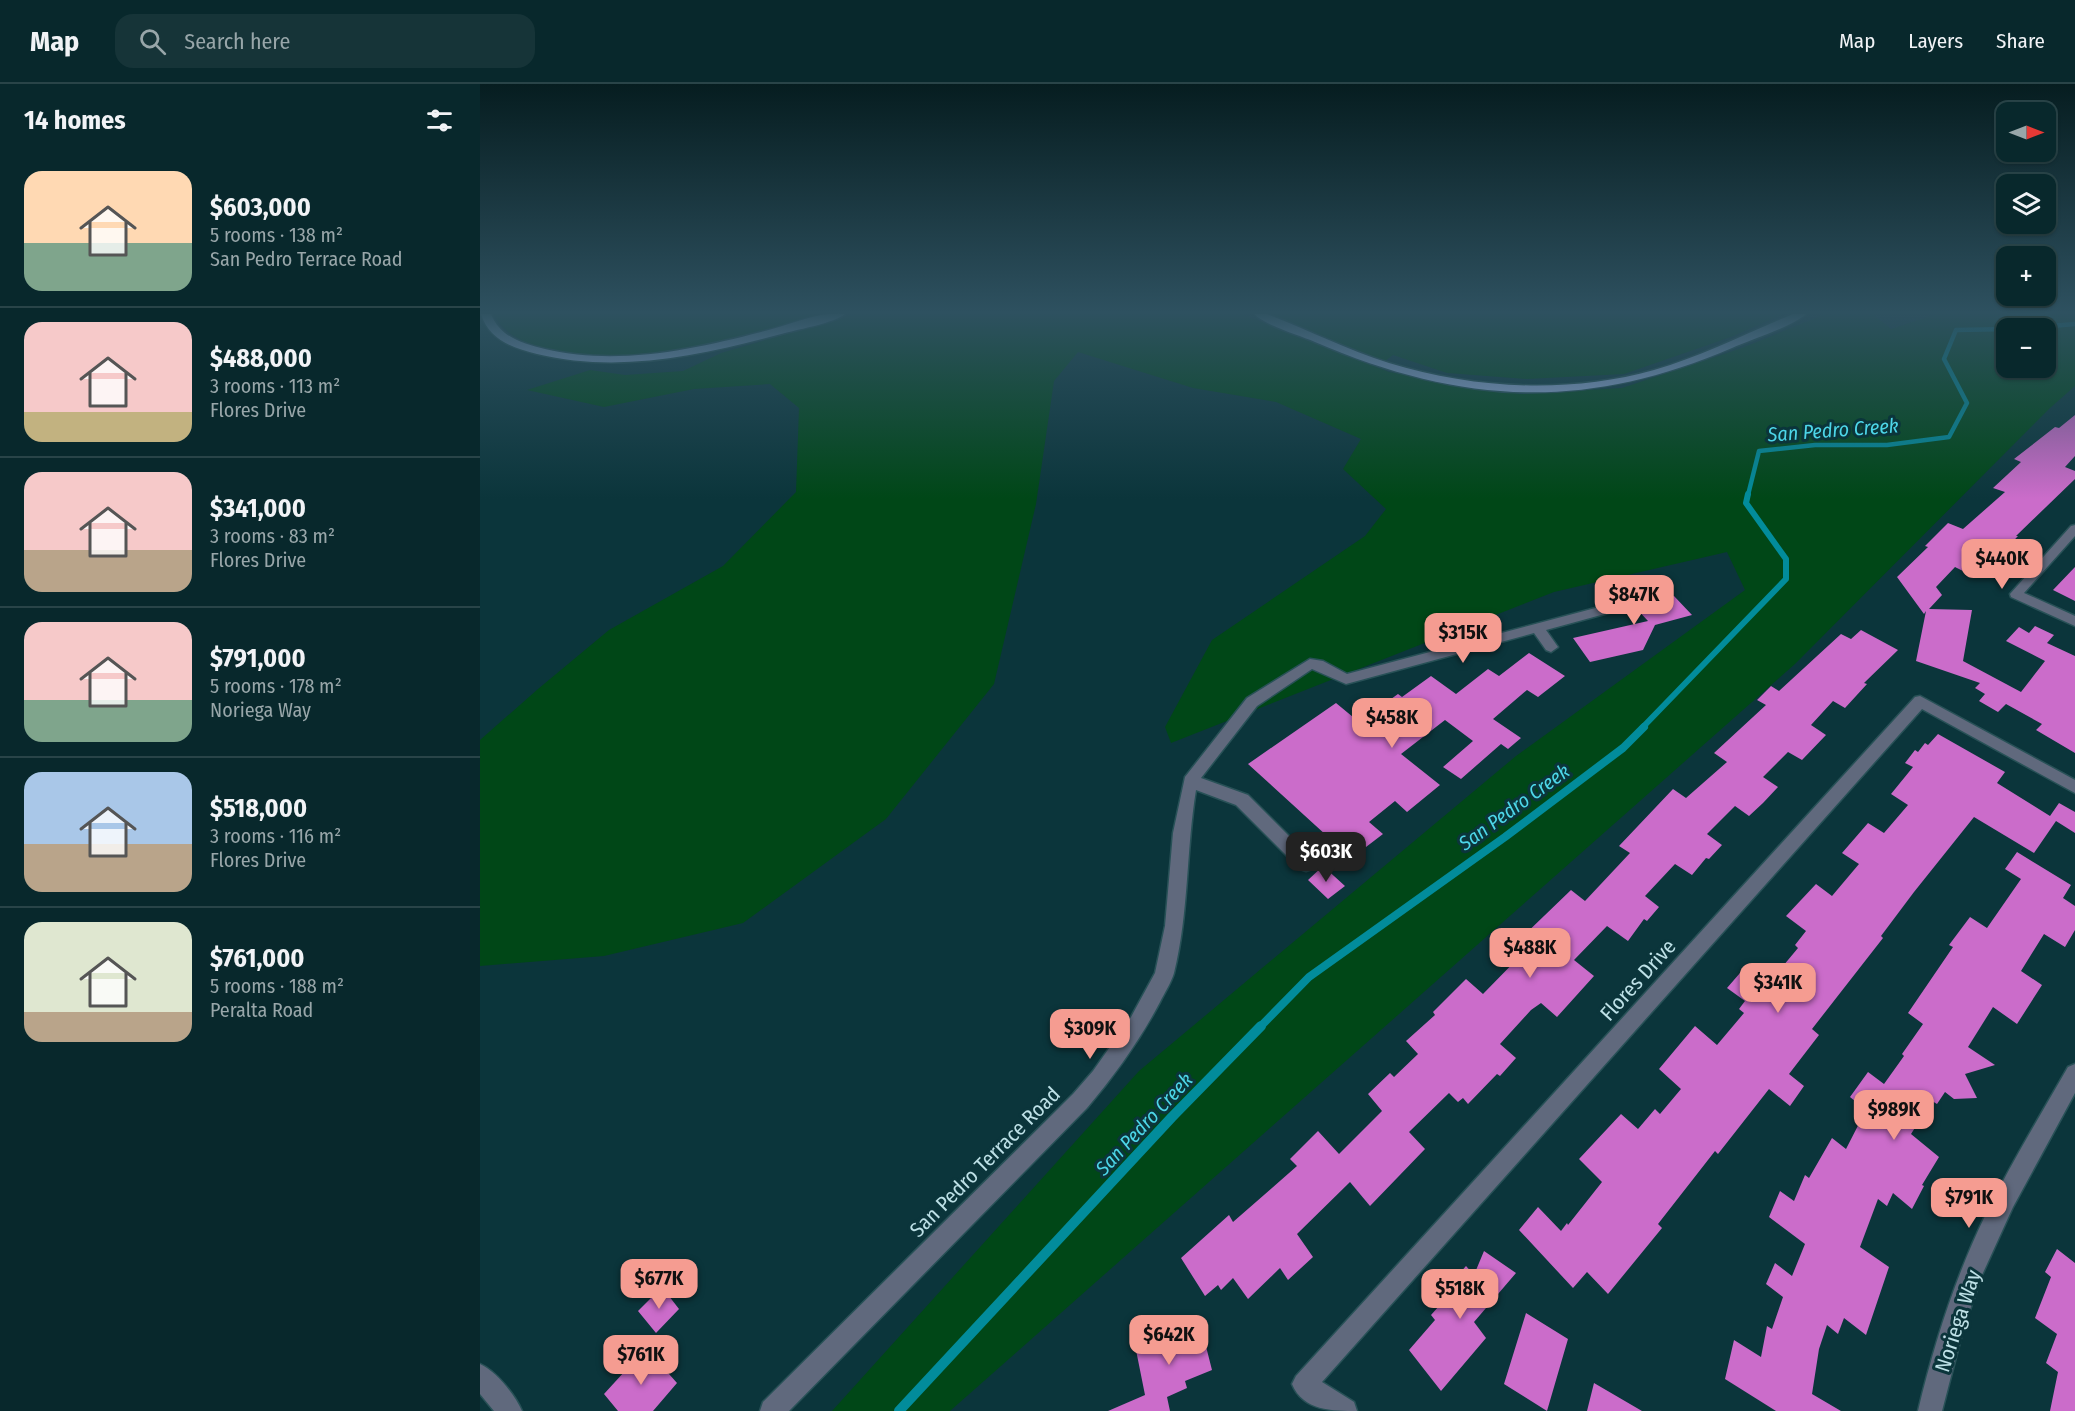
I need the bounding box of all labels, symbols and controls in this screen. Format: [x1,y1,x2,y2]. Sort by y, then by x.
search box [115,14,535,68]
text: Map [30,25,79,58]
icon: search [136,25,169,58]
text: Search here [184,28,290,55]
text: Map [1839,28,1875,54]
text: Layers [1908,28,1963,54]
text: Share [1996,28,2045,54]
north arrow [1996,102,2056,162]
map controls [1996,102,2056,378]
icon: filters [423,104,456,137]
text: 14 homes [24,105,126,136]
button: layers [1996,174,2056,234]
text: $603,000 [210,192,311,223]
icon: home [72,195,144,267]
text: 5 rooms · 138 m² [210,223,343,247]
button: + [1996,246,2056,306]
text: San Pedro Terrace Road [210,247,402,271]
button: − [1996,318,2056,378]
text: $488,000 [210,343,312,374]
icon: home [72,346,144,418]
text: 3 rooms · 113 m² [210,374,340,398]
text: Flores Drive [210,398,306,422]
water label: San Pedro Creek [1766,413,1899,447]
text: $341,000 [210,493,306,524]
icon: home [72,496,144,568]
text: 3 rooms · 83 m² [210,524,335,548]
pin: $440K [1960,539,2044,590]
text: $440K [1975,546,2029,570]
text: Flores Drive [210,548,306,572]
pin: $847K [1592,575,1676,626]
text: $847K [1609,582,1659,606]
pin: $315K [1421,613,1505,664]
text: $315K [1439,620,1487,644]
text: $791,000 [210,643,306,674]
icon: home [72,646,144,718]
text: 5 rooms · 178 m² [210,674,342,698]
text: Noriega Way [210,698,311,722]
pin: $458K [1350,698,1434,749]
text: $458K [1366,705,1418,729]
water label: San Pedro Creek [1453,759,1574,856]
text: $518,000 [210,793,307,824]
icon: home [72,796,144,868]
text: 3 rooms · 116 m² [210,824,341,848]
pin: $603K [1284,832,1368,883]
text: $603K [1300,839,1352,863]
text: Flores Drive [210,848,306,872]
pin: $488K [1488,928,1572,979]
street label: Flores Drive [1595,934,1681,1026]
text: $488K [1504,935,1556,959]
text: $761,000 [210,943,305,974]
icon: home [72,946,144,1018]
pin: $341K [1736,963,1820,1014]
text: $341K [1754,970,1802,994]
text: 5 rooms · 188 m² [210,974,344,998]
text: Peralta Road [210,998,313,1022]
pin: $309K [1048,1009,1132,1060]
text: $309K [1064,1016,1116,1040]
water label: San Pedro Creek [1090,1068,1198,1181]
street label: San Pedro Terrace Road [904,1081,1066,1243]
pin: $989K [1852,1090,1936,1141]
text: $989K [1868,1097,1920,1121]
pin: $791K [1927,1178,2011,1229]
text: $791K [1945,1185,1993,1209]
pin: $677K [617,1259,701,1310]
text: $677K [635,1266,683,1290]
street label: Noriega Way [1929,1266,1987,1375]
pin: $518K [1418,1269,1502,1320]
text: $518K [1435,1276,1485,1300]
pin: $642K [1127,1315,1211,1366]
text: $642K [1143,1322,1195,1346]
pin: $761K [599,1335,683,1386]
text: $761K [617,1342,665,1366]

